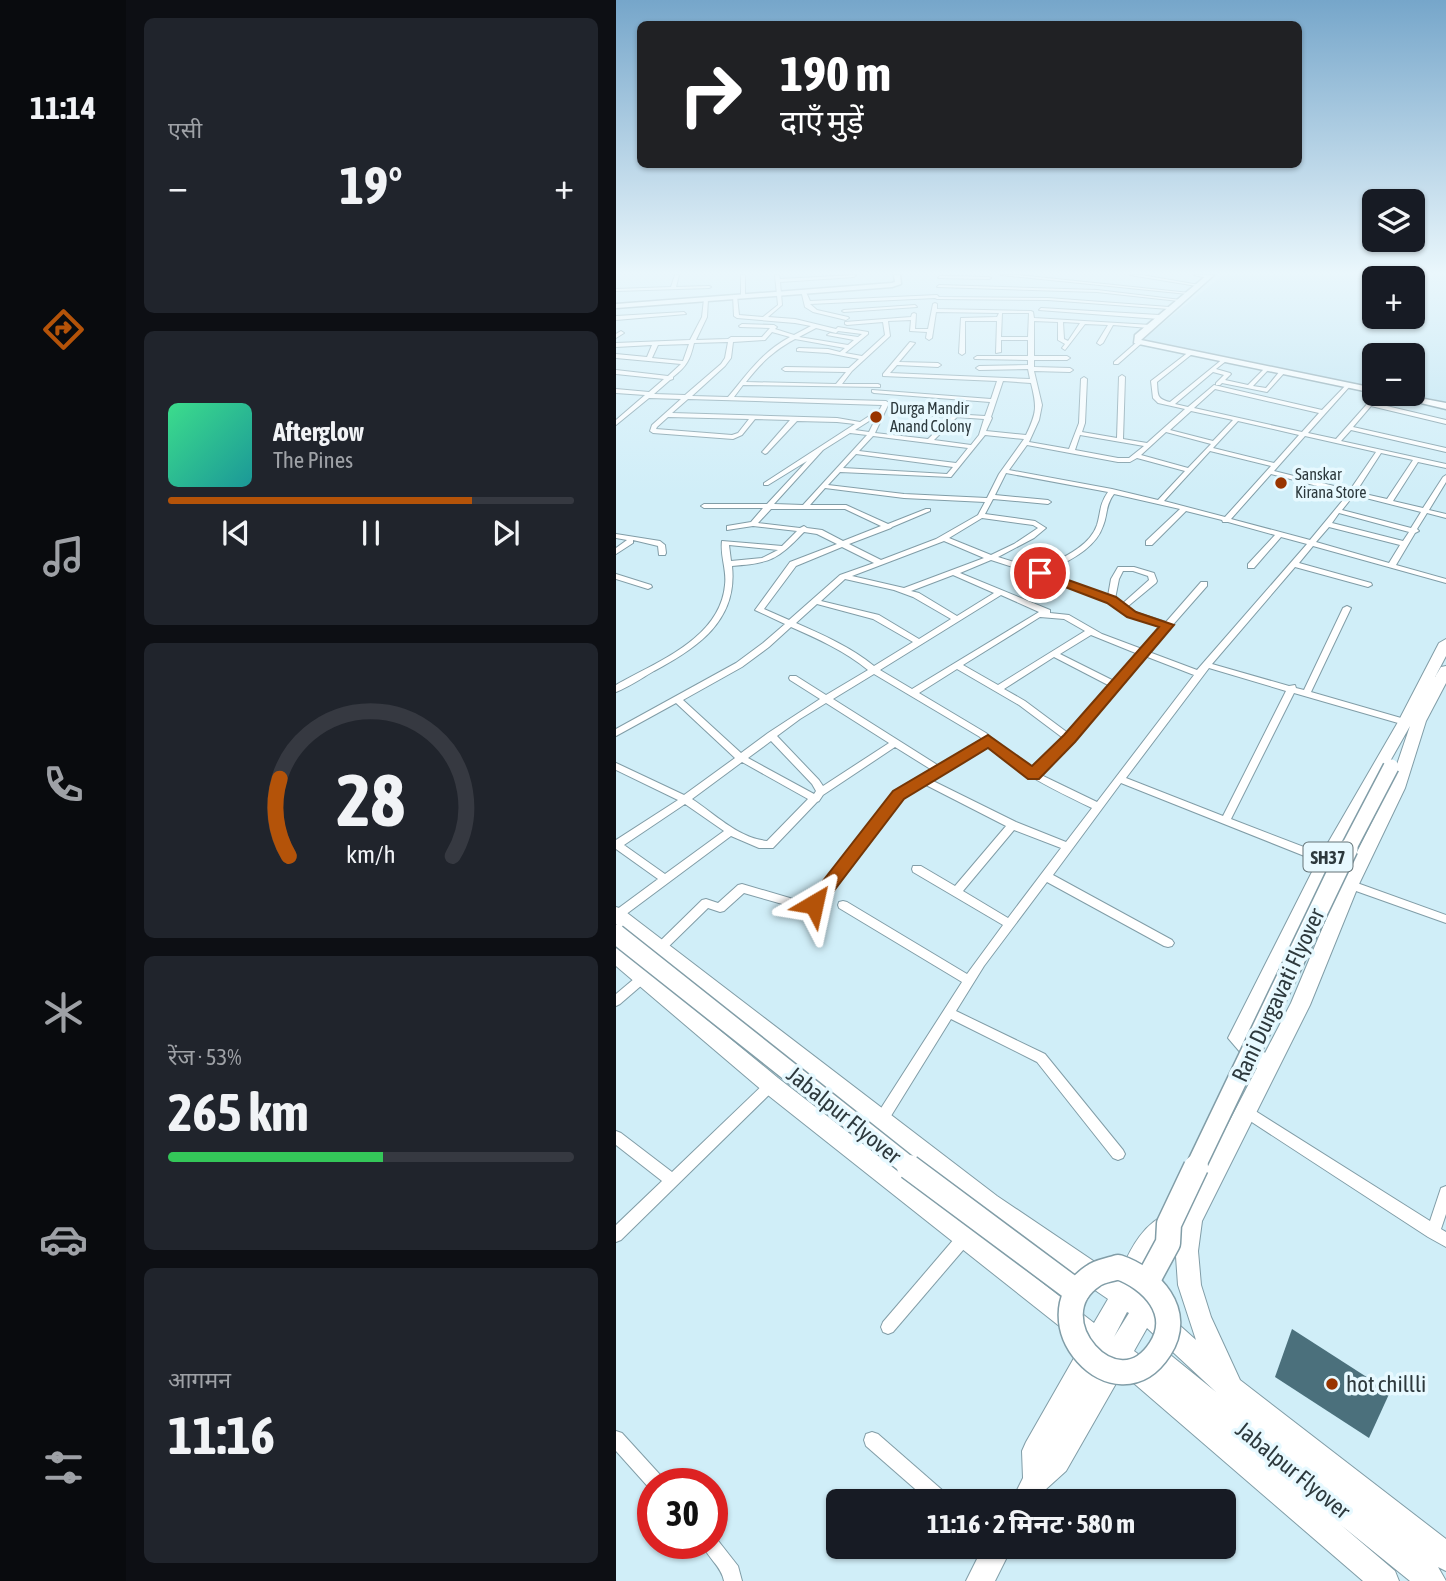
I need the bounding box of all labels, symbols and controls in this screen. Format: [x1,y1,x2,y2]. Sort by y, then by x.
text: 190 m [780,45,891,101]
icon: right [665,49,756,140]
text: 11:14 [30,89,96,126]
text: दाएँ मुड़ें [780,103,864,140]
text: एसी [168,117,202,143]
text: 19° [339,155,403,215]
text: − [168,164,188,207]
text: + [554,164,574,207]
map controls [1362,189,1425,406]
button: layers [1362,189,1425,252]
button: + [1362,266,1425,329]
icon: directions [39,305,88,354]
button: − [1362,343,1425,406]
place label: Durga Mandir Anand Colony [890,399,972,436]
marker: Durga Mandir Anand Colony [868,409,884,425]
text: Afterglow [273,417,364,447]
text: The Pines [273,447,353,473]
place label: Sanskar Kirana Store [1295,465,1366,501]
marker: Sanskar Kirana Store [1273,475,1289,491]
icon: previous [217,514,255,552]
icon: pause [352,514,390,552]
icon: next [487,514,525,552]
icon: music [39,532,88,581]
pin [1010,543,1070,603]
icon: arrive [1021,554,1059,592]
text: 28 [337,759,405,842]
icon: phone [39,760,88,809]
text: km/h [346,840,396,868]
road number: SH37 [1304,842,1352,872]
position arrow [777,867,851,941]
street label: Rani Durgavati Flyover [1226,903,1330,1086]
icon: climate [39,988,88,1037]
text: रेंज · 53% [168,1044,242,1070]
street label: Jabalpur Flyover [782,1061,907,1170]
text: 265 km [168,1082,309,1142]
icon: car [39,1215,88,1264]
text: आगमन [168,1367,231,1393]
place label: hot chillli [1346,1371,1426,1397]
marker: hot chillli [1324,1376,1340,1392]
text: 11:16 [168,1405,275,1465]
street label: Jabalpur Flyover [1231,1416,1356,1525]
icon: filters [39,1443,88,1492]
speed limit sign: 30 [637,1468,728,1559]
text: 11:16 · 2 मिनट · 580 m [927,1509,1135,1539]

